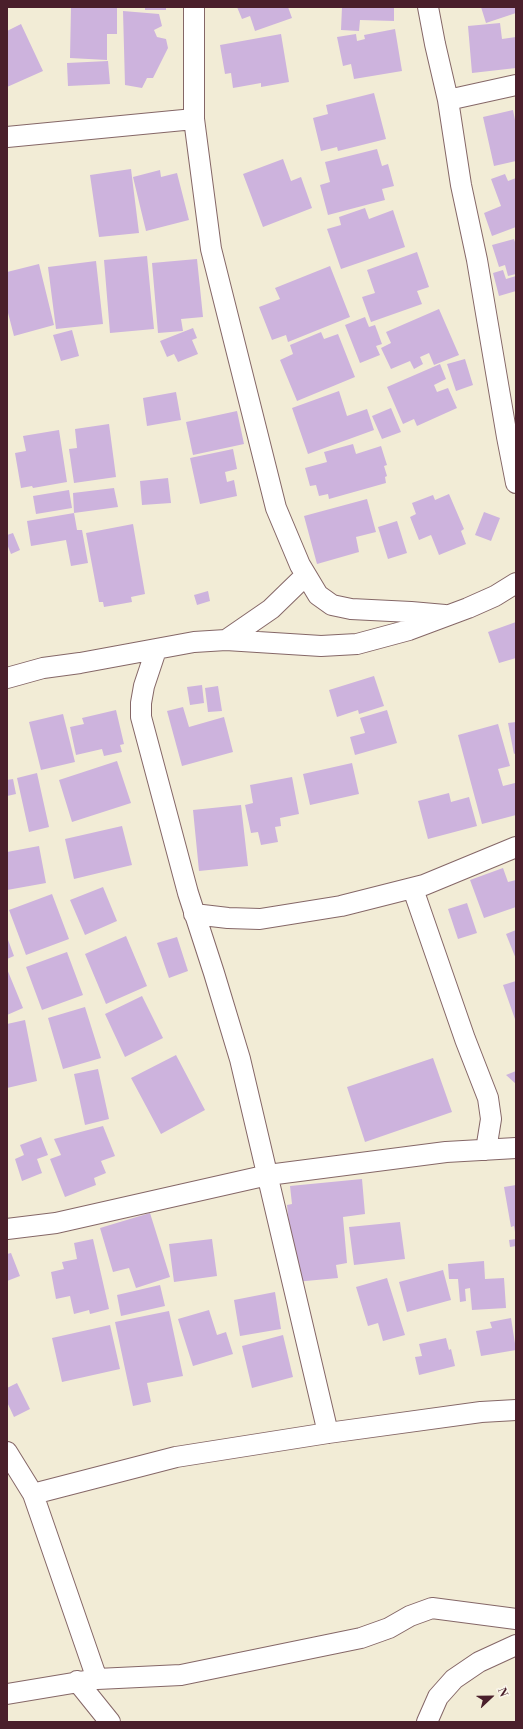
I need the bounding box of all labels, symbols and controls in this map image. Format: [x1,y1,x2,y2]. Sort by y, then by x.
north arrow [471,1677,511,1717]
text: N [494,1686,510,1699]

